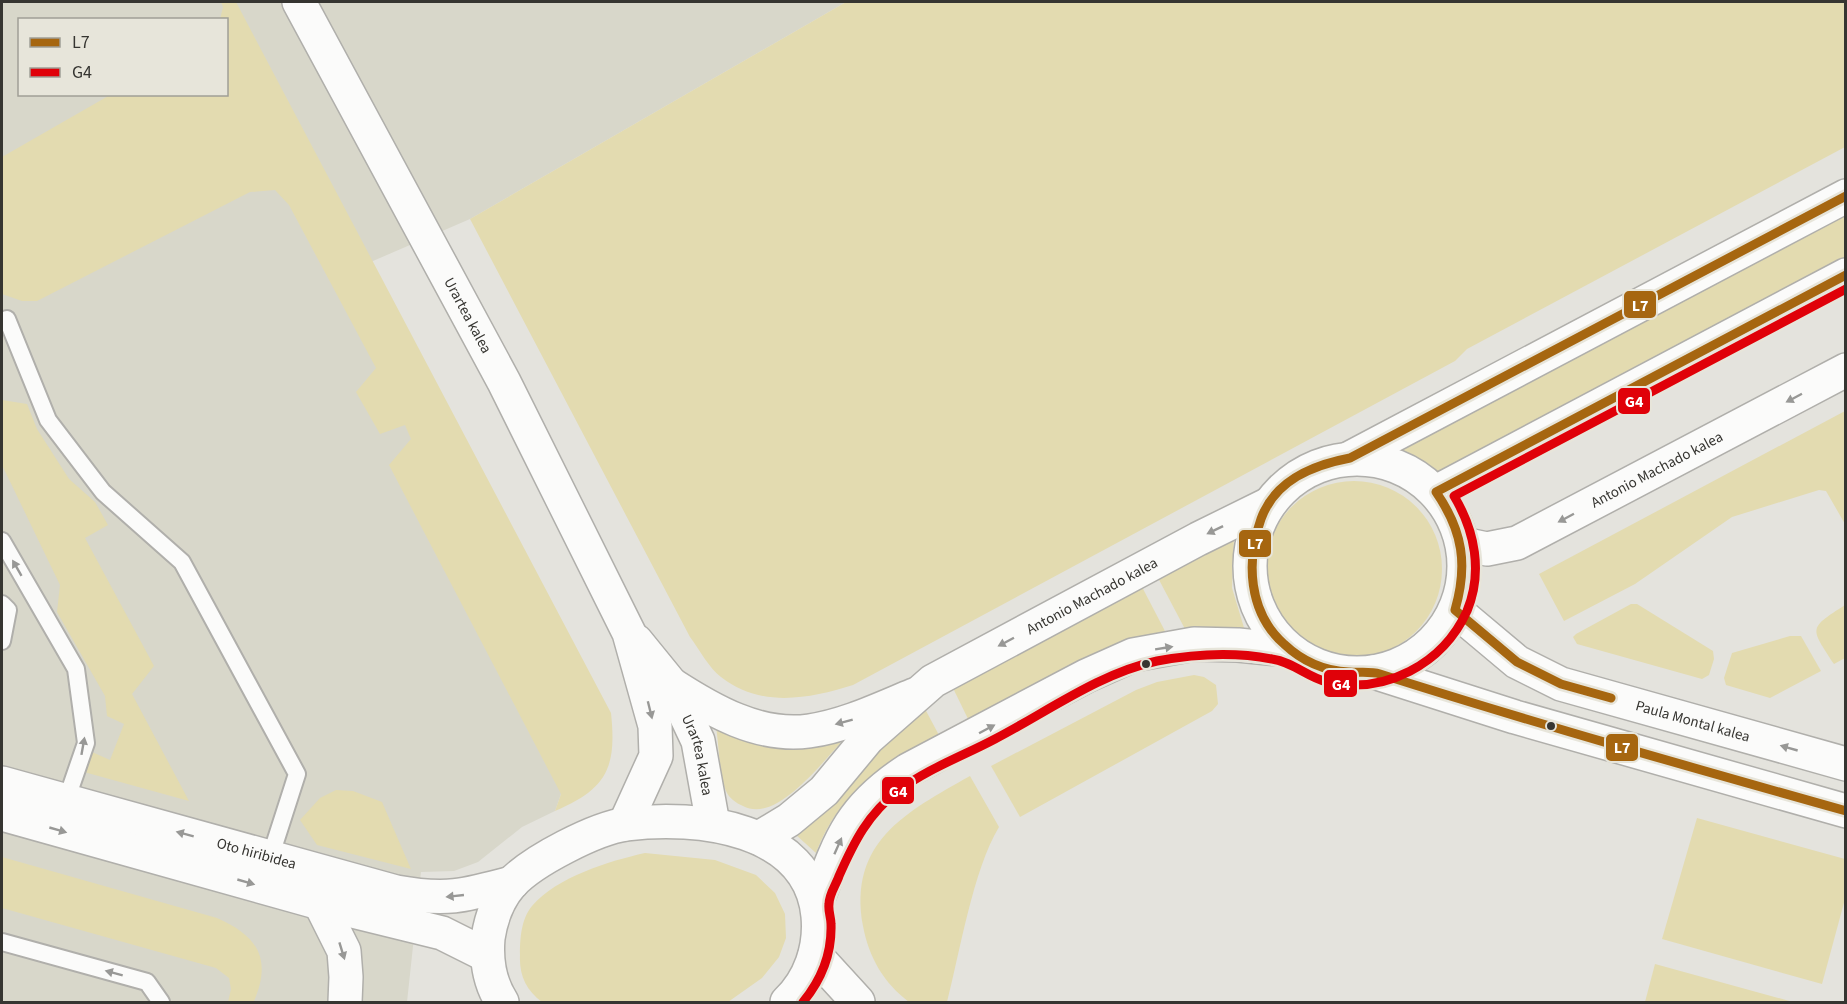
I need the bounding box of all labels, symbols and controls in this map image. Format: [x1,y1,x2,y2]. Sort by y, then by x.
legend [18,18,228,96]
text: L7 [72,30,90,55]
text: G4 [72,60,92,85]
street label: Urartea kalea [439,274,497,357]
line badge: L7 [1623,290,1657,319]
text: L7 [1632,295,1648,317]
line badge: G4 [1617,387,1651,415]
text: G4 [1625,391,1644,413]
one-way arrow [1785,393,1802,403]
street label: Antonio Machado kalea [1587,426,1726,513]
one-way arrow [1557,513,1575,523]
one-way arrow [1206,526,1223,535]
line badge: L7 [1238,529,1272,558]
text: L7 [1247,533,1263,555]
street label: Antonio Machado kalea [1022,552,1161,640]
one-way arrow [12,560,23,576]
one-way arrow [997,637,1014,647]
one-way arrow [1154,644,1173,653]
unlabelled marker [1140,658,1152,670]
line badge: G4 [1323,669,1358,698]
text: G4 [1332,674,1351,696]
street label: Paula Montal kalea [1633,695,1752,747]
one-way arrow [646,701,656,719]
street label: Urartea kalea [676,711,718,797]
one-way arrow [835,717,853,727]
unlabelled marker [1545,720,1557,732]
one-way arrow [979,724,996,734]
line badge: L7 [1605,733,1639,762]
one-way arrow [79,736,88,755]
text: L7 [1614,737,1630,759]
one-way arrow [1780,743,1798,752]
line badge: G4 [881,776,915,805]
text: G4 [889,781,908,803]
one-way arrow [49,825,67,835]
one-way arrow [175,829,193,838]
street label: Oto hiribidea [214,832,299,874]
one-way arrow [833,837,843,855]
one-way arrow [237,878,255,887]
one-way arrow [445,892,464,901]
one-way arrow [338,942,347,960]
one-way arrow [105,968,123,978]

